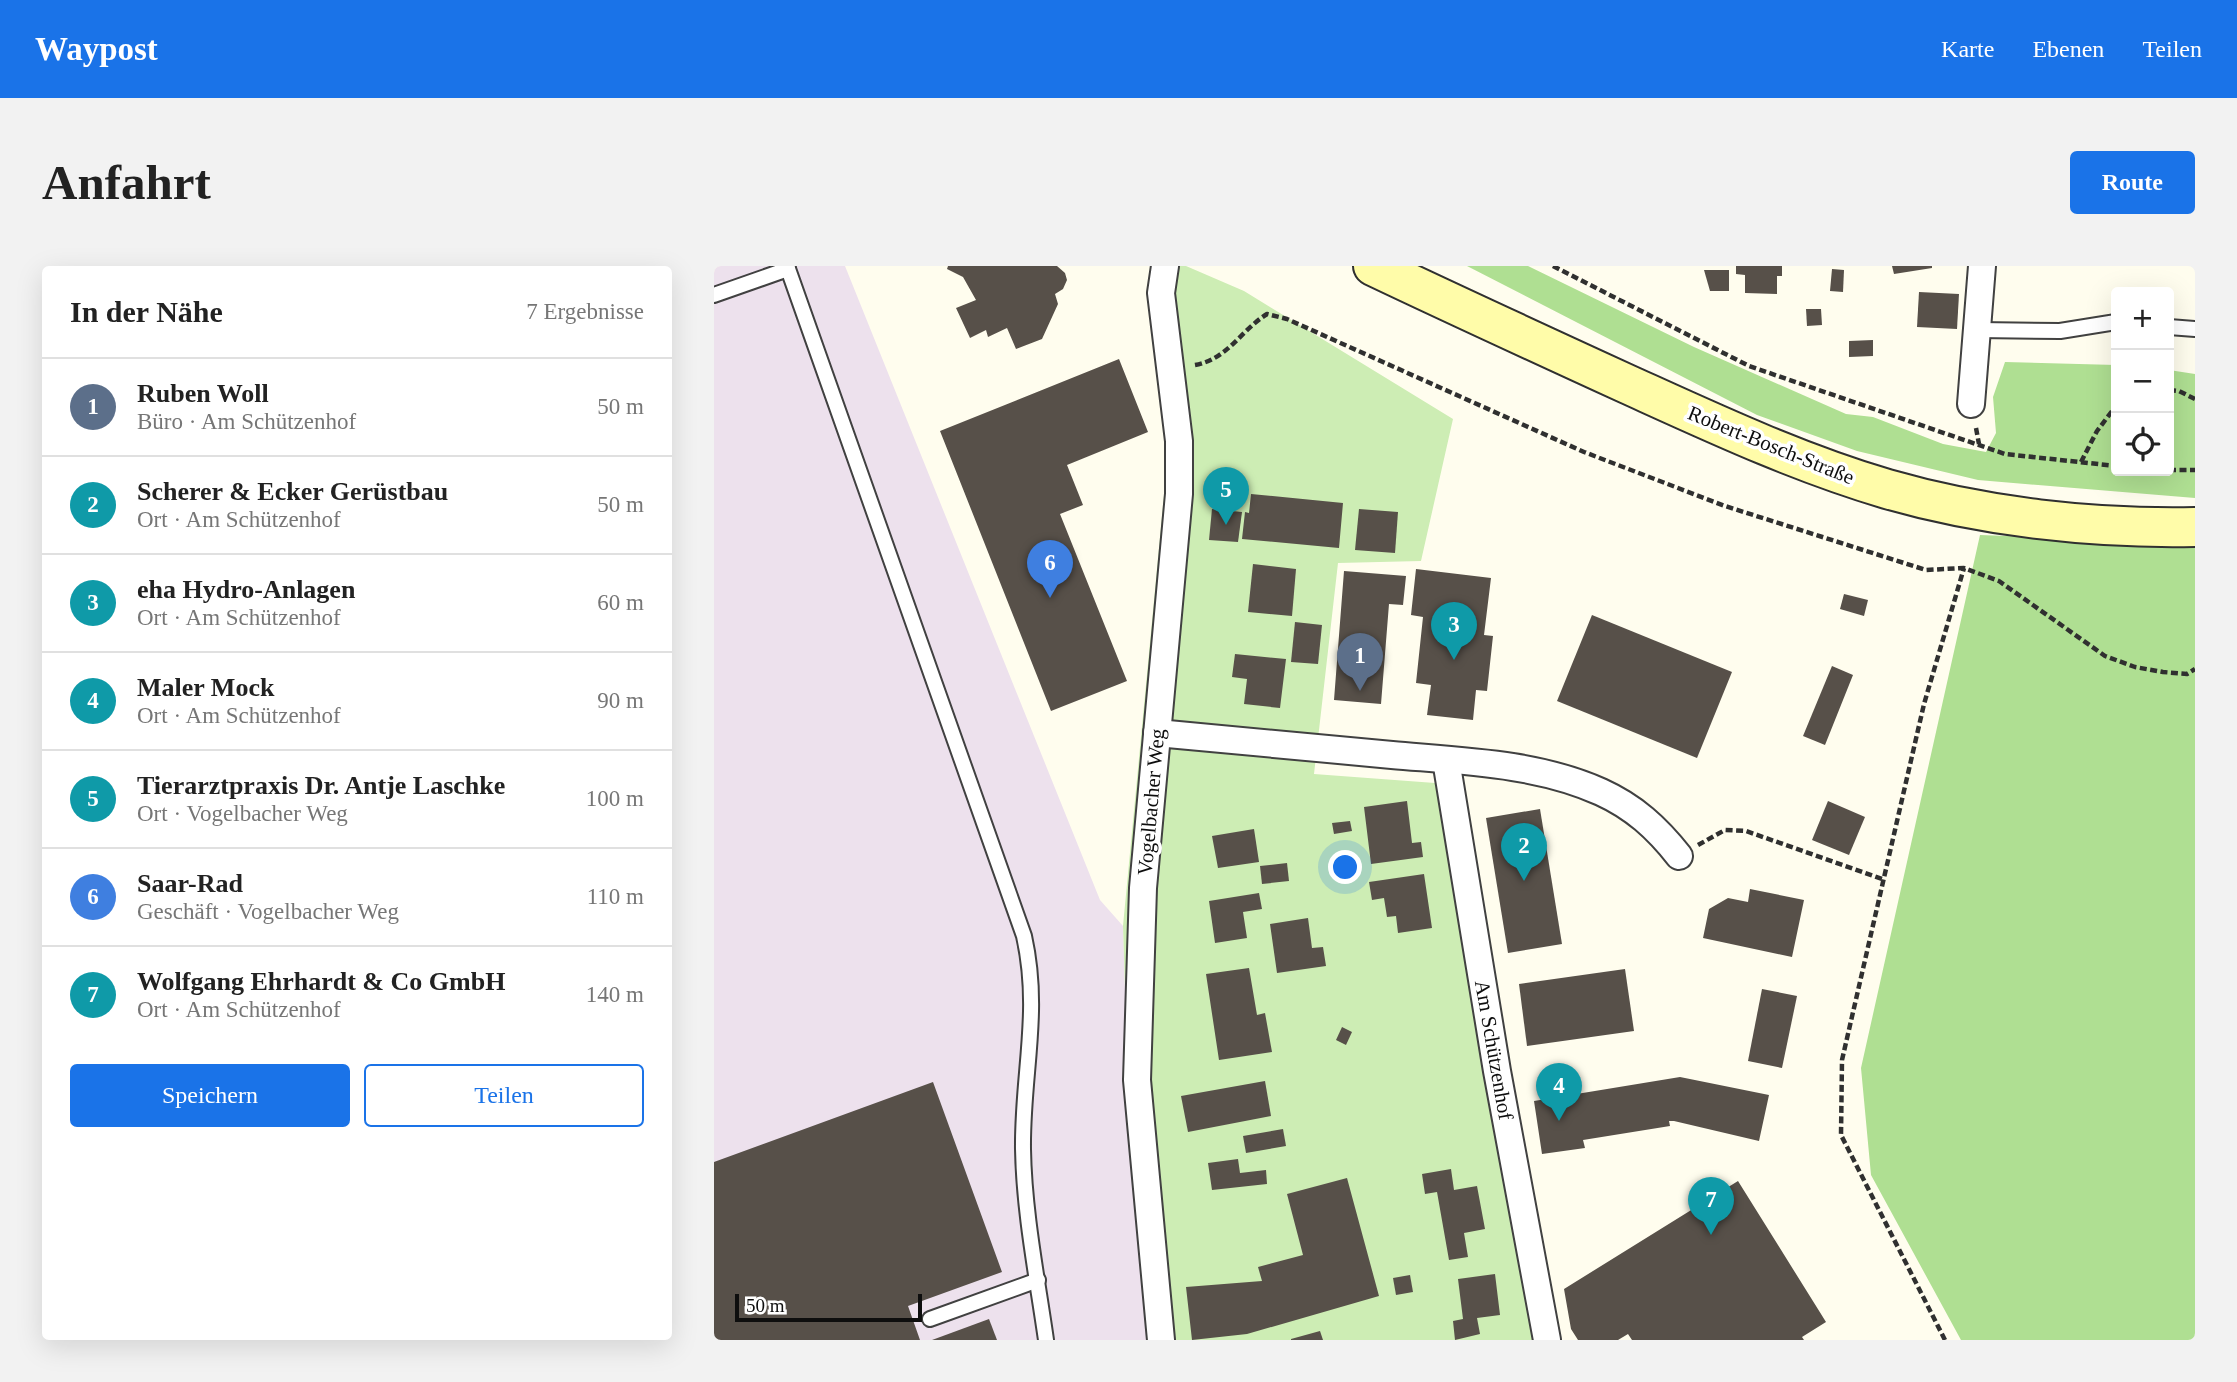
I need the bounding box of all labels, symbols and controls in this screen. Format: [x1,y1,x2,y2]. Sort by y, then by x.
text: Waypost [35,31,158,67]
text: Karte [1941,36,1994,62]
text: Ebenen [2032,36,2104,62]
text: Teilen [2142,36,2202,62]
button: Route [2070,151,2195,214]
text: Anfahrt [42,155,211,210]
map controls [2111,287,2174,476]
button: + [2111,287,2174,350]
text: In der Nähe [70,295,223,328]
text: 7 Ergebnisse [526,299,644,324]
button: − [2111,350,2174,413]
text: Ruben Woll [137,379,269,408]
text: 1 [87,394,99,419]
text: 50 m [597,394,644,419]
street label: Robert-Bosch-Straße [1684,401,1858,489]
text: Büro · Am Schützenhof [137,409,356,434]
button: locate [2111,413,2174,476]
pin: 5 [1203,467,1249,525]
text: Scherer & Ecker Gerüstbau [137,477,448,506]
text: 2 [87,492,99,517]
text: 50 m [597,492,644,517]
text: Ort · Am Schützenhof [137,507,341,532]
pin: 6 [1027,540,1073,598]
text: eha Hydro-Anlagen [137,575,355,604]
text: 3 [87,590,99,615]
text: 60 m [597,590,644,615]
pin: 3 [1431,602,1477,660]
text: Ort · Am Schützenhof [137,605,341,630]
pin: 1 [1337,633,1383,691]
text: Maler Mock [137,673,274,702]
text: 4 [87,688,99,713]
text: 90 m [597,688,644,713]
text: Ort · Am Schützenhof [137,703,341,728]
street label: Vogelbacher Weg [1133,727,1169,876]
text: Tierarztpraxis Dr. Antje Laschke [137,771,505,800]
text: 5 [87,786,99,811]
text: 100 m [586,786,644,811]
text: Ort · Vogelbacher Weg [137,801,348,826]
pin: 2 [1501,823,1547,881]
your location [1328,850,1362,884]
text: Saar-Rad [137,869,243,898]
text: 6 [87,884,99,909]
text: 110 m [587,884,644,909]
text: Geschäft · Vogelbacher Weg [137,899,399,924]
text: Wolfgang Ehrhardt & Co GmbH [137,967,505,996]
street label: Am Schützenhof [1470,978,1518,1122]
text: 7 [87,982,99,1007]
text: 140 m [586,982,644,1007]
text: Ort · Am Schützenhof [137,997,341,1022]
pin: 4 [1536,1063,1582,1121]
button: Speichern [70,1064,350,1127]
button: Teilen [364,1064,644,1127]
pin: 7 [1688,1177,1734,1235]
scale bar [735,1291,922,1323]
text: 50 m [746,1295,785,1316]

